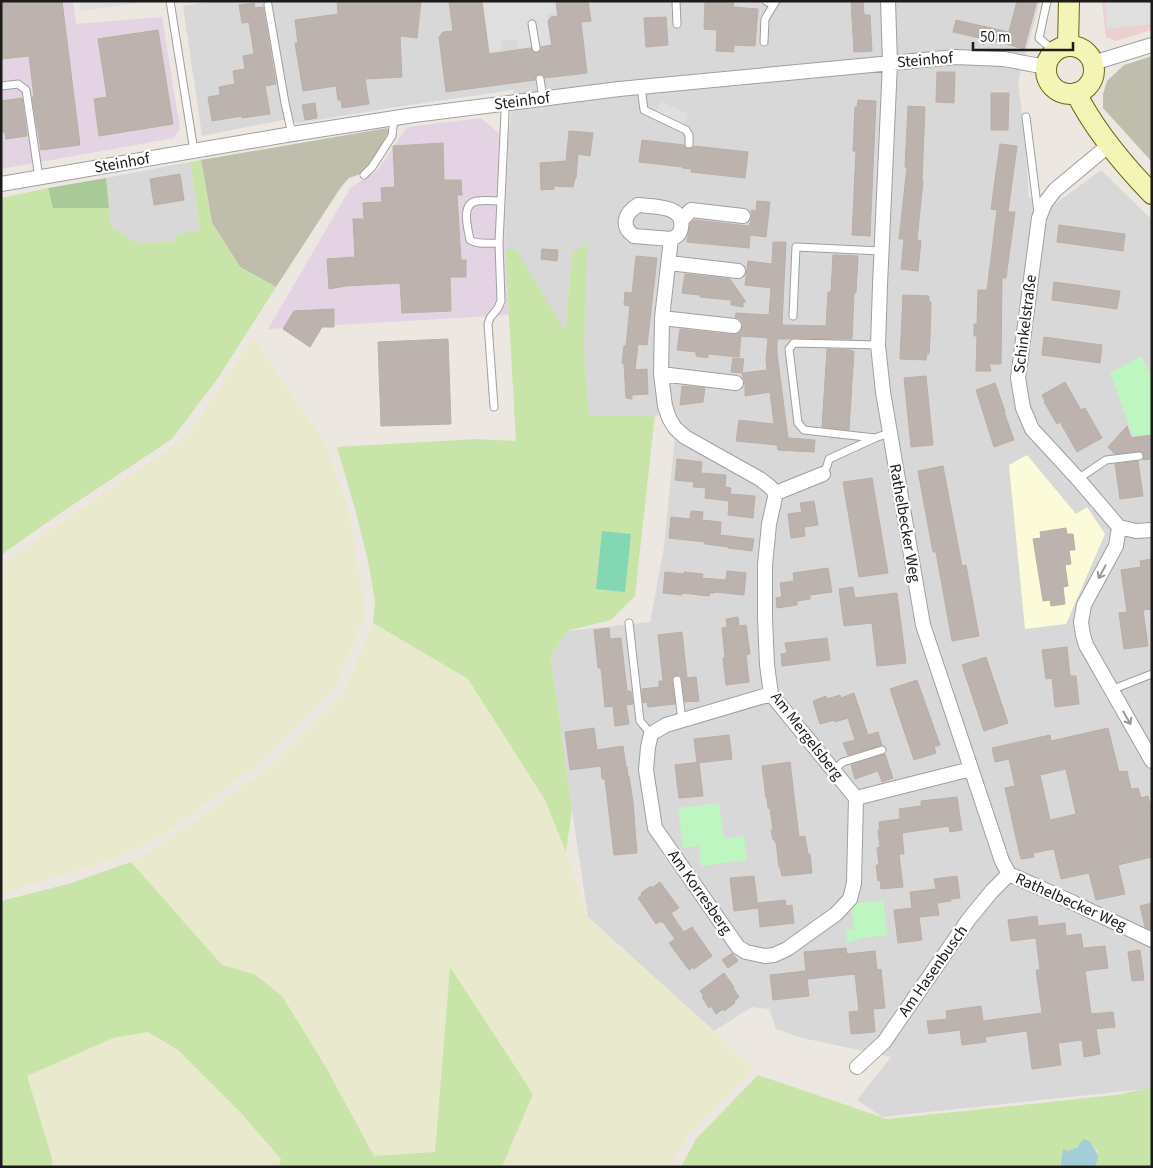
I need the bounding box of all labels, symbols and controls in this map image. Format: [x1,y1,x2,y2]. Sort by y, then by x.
scale bar [973,20,1073,52]
text: 50 m [980,27,1010,48]
street label: Steinhof [896,46,955,73]
street label: Steinhof [493,87,552,115]
street label: Steinhof [93,147,153,179]
street label: Schinkelstraße [1008,273,1042,375]
street label: Rathelbecker Weg [884,462,926,584]
one-way arrow [1097,565,1107,580]
street label: Am Mergelsberg [765,687,849,785]
one-way arrow [1123,711,1133,725]
street label: Am Korresberg [663,845,737,939]
street label: Rathelbecker Weg [1012,868,1130,936]
street label: Am Hasenbusch [893,921,973,1021]

